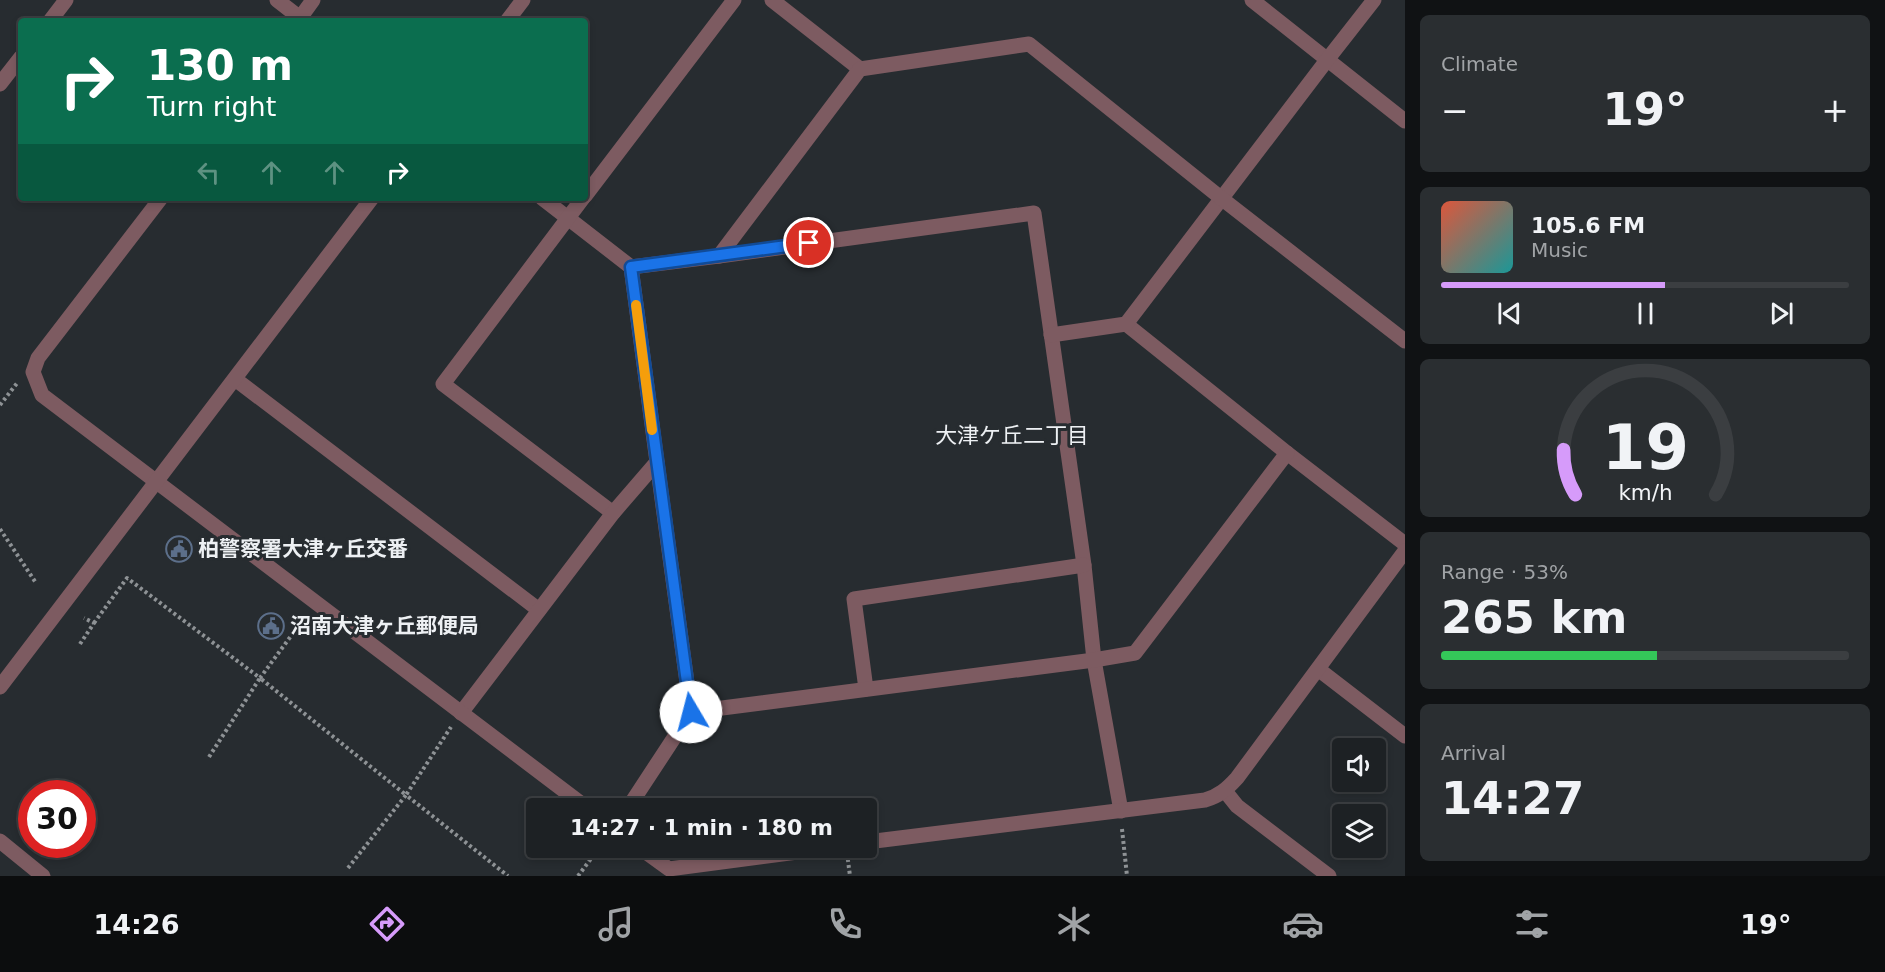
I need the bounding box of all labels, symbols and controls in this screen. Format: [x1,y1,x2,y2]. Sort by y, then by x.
text: 130 m [147,41,293,90]
icon: right [48,42,126,120]
text: Climate [1441,52,1518,76]
text: 19° [1602,83,1688,136]
text: Turn right [147,91,276,122]
text: − [1441,91,1469,130]
text: + [1821,91,1849,130]
icon: left [192,156,225,189]
icon: ahead [255,156,288,189]
icon: ahead [318,156,351,189]
icon: right [381,156,414,189]
text: 105.6 FM [1531,213,1645,238]
pin [783,217,834,268]
icon: arrive [792,226,825,259]
text: Music [1531,238,1588,262]
icon: previous [1493,297,1526,330]
icon: pause [1629,297,1662,330]
icon: next [1765,297,1798,330]
text: 19 [1602,411,1688,484]
district label: 大津ケ丘二丁目 [935,423,1089,448]
text: km/h [1618,480,1672,505]
public building icon: 柏警察署大津ヶ丘交番 [164,534,194,564]
place label: 柏警察署大津ヶ丘交番 [198,537,408,561]
text: Range · 53% [1441,560,1568,584]
text: 265 km [1441,591,1627,644]
public building icon: 沼南大津ヶ丘郵便局 [256,611,286,641]
place label: 沼南大津ヶ丘郵便局 [290,614,479,638]
position arrow [659,680,723,744]
map controls [1332,738,1386,858]
button: sound [1332,738,1386,792]
text: Arrival [1441,741,1506,765]
text: 14:27 [1441,772,1584,825]
speed limit sign: 30 [18,780,96,858]
button: layers [1332,804,1386,858]
text: 14:27 · 1 min · 180 m [570,815,833,840]
icon: directions [366,903,408,945]
icon: music [595,903,637,945]
icon: phone [824,903,866,945]
icon: climate [1053,903,1095,945]
icon: car [1282,903,1324,945]
icon: filters [1511,903,1553,945]
text: 14:26 [93,909,179,940]
text: 19° [1740,909,1791,940]

